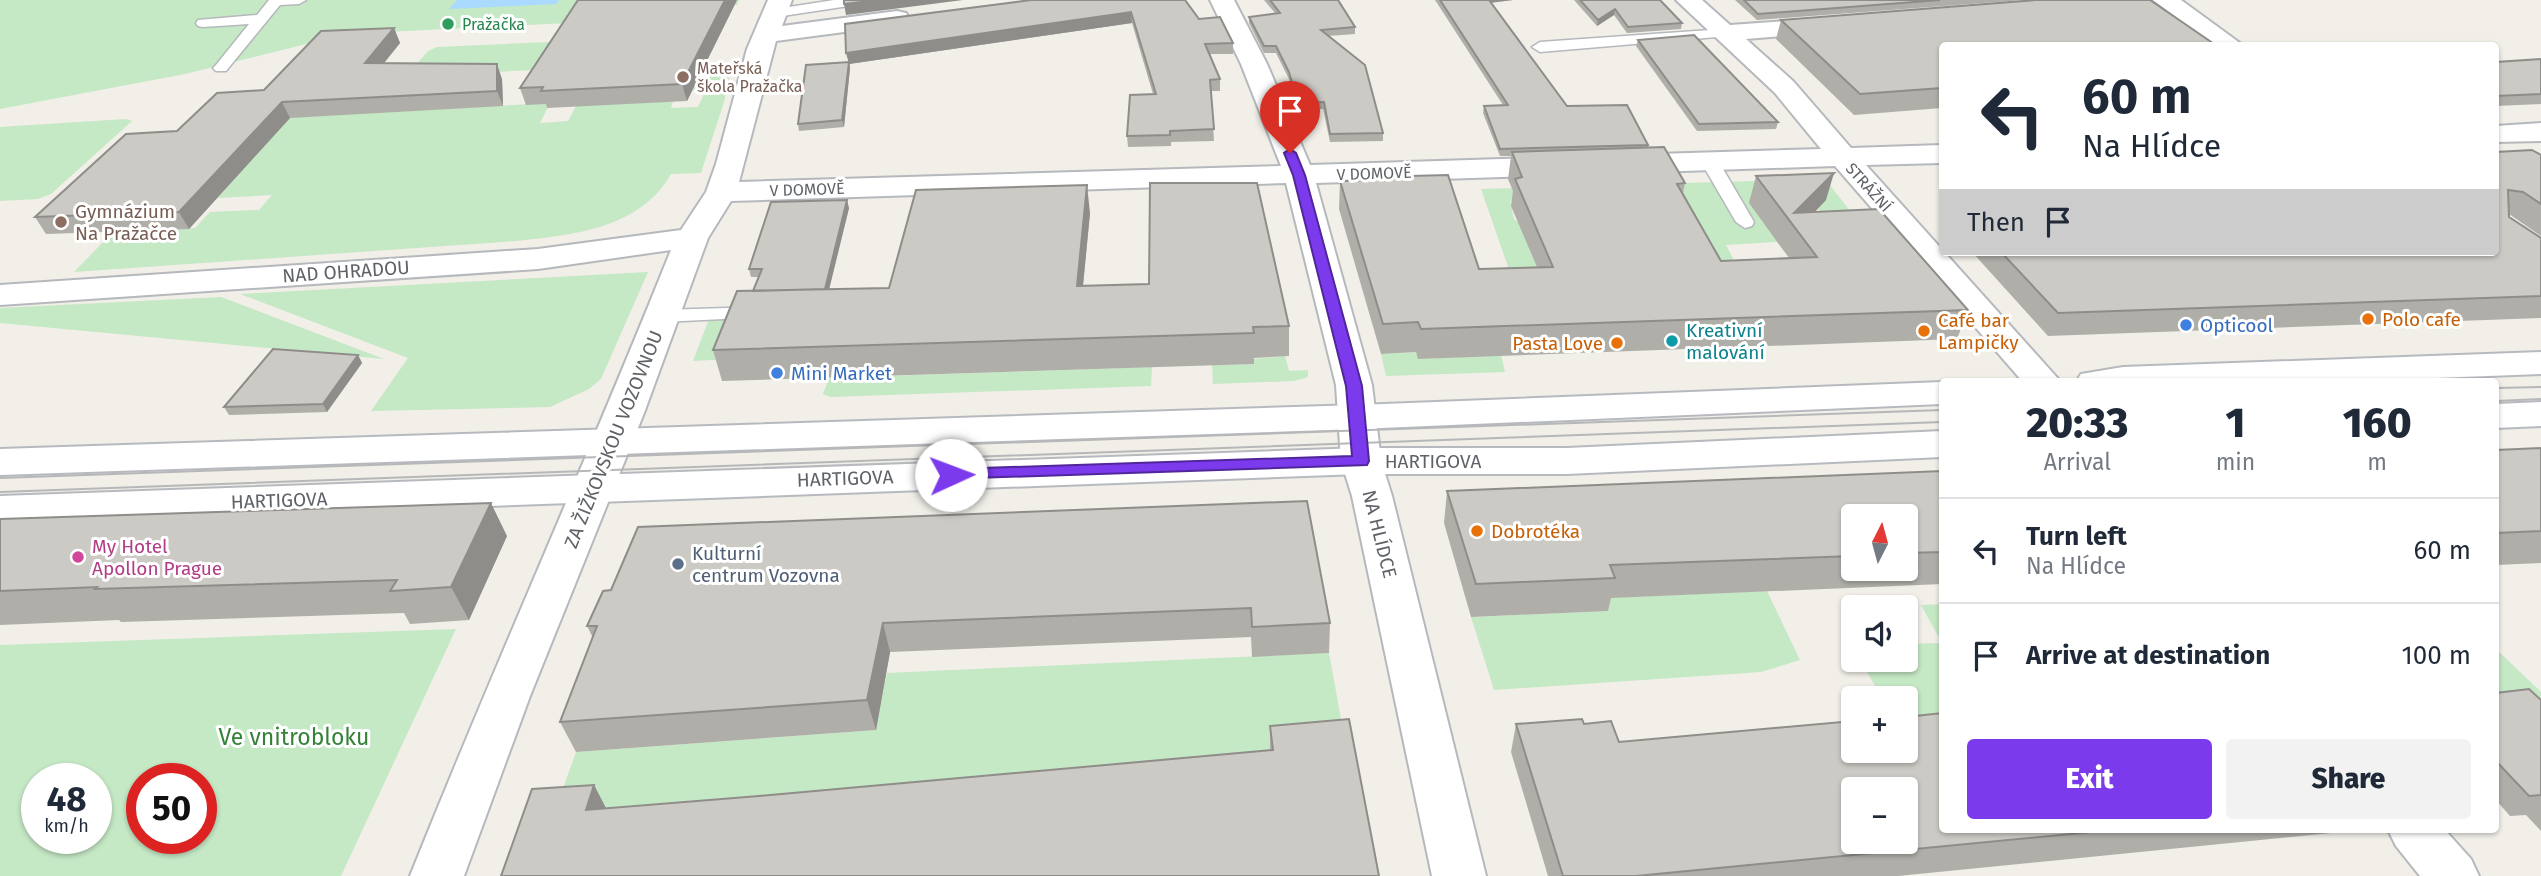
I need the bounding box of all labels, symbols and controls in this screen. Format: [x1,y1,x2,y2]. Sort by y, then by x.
place label: Pražačka [462,15,525,34]
marker: Pražačka [440,16,456,32]
place label: Mateřská škola Pražačka [697,59,802,96]
text: 60 m [2082,67,2191,126]
marker: Mateřská škola Pražačka [675,69,691,85]
icon: left [1967,70,2058,161]
pin [1260,81,1320,153]
icon: arrive [1271,92,1309,130]
text: Na Hlídce [2082,127,2221,165]
street label: STRÁŽNÍ [1842,158,1897,216]
street label: V DOMOVĚ [1336,162,1412,184]
street label: V DOMOVĚ [769,178,845,200]
place label: Gymnázium Na Pražačce [75,200,177,245]
icon: arrive [2039,203,2077,241]
text: Then [1967,207,2025,238]
marker: Gymnázium Na Pražačce [53,214,69,230]
street label: NAD OHRADOU [282,256,410,287]
place label: Polo cafe [2382,308,2461,331]
place label: Café bar Lampičky [1938,309,2019,354]
marker: Polo cafe [2360,311,2376,327]
place label: Opticool [2200,314,2274,337]
marker: Opticool [2178,317,2194,333]
place label: Kreativní malování [1686,319,1765,364]
marker: Café bar Lampičky [1916,323,1932,339]
street label: ZA ŽIŽKOVSKOU VOZOVNOU [559,327,668,551]
place label: Pasta Love [1512,332,1603,355]
marker: Kreativní malování [1664,333,1680,349]
marker: Pasta Love [1609,335,1625,351]
place label: Mini Market [791,362,892,385]
marker: Mini Market [769,365,785,381]
text: 20:33 [2026,398,2128,448]
text: 1 [2226,398,2245,448]
text: 160 [2343,398,2412,448]
position arrow [914,438,988,512]
text: Arrival [2044,448,2111,476]
text: min [2216,448,2255,476]
text: m [2367,448,2387,476]
street label: HARTIGOVA [1385,450,1481,473]
street label: HARTIGOVA [796,465,894,492]
street label: HARTIGOVA [230,487,328,514]
street label: NA HLÍDCE [1357,488,1402,581]
north arrow [1841,504,1918,581]
map controls [1841,504,1918,854]
place label: Dobrotéka [1491,520,1580,543]
text: Turn left [2026,521,2127,552]
marker: Dobrotéka [1469,523,1485,539]
icon: left [1967,532,2005,570]
place label: My Hotel Apollon Prague [92,535,222,580]
text: 60 m [2413,535,2471,566]
place label: Kulturní centrum Vozovna [692,542,840,587]
marker: My Hotel Apollon Prague [70,549,86,565]
text: Na Hlídce [2026,552,2126,580]
marker: Kulturní centrum Vozovna [670,556,686,572]
button: sound [1841,595,1918,672]
icon: arrive [1967,637,2005,675]
text: Arrive at destination [2026,640,2270,671]
text: 100 m [2402,640,2471,671]
button: + [1841,686,1918,763]
park label: Ve vnitrobloku [219,723,369,751]
button: Exit [1967,739,2212,819]
button: Share [2226,739,2471,819]
speed limit sign: 50 [126,763,217,854]
button: − [1841,777,1918,854]
text: 48 [46,778,87,820]
text: km/h [44,815,89,837]

